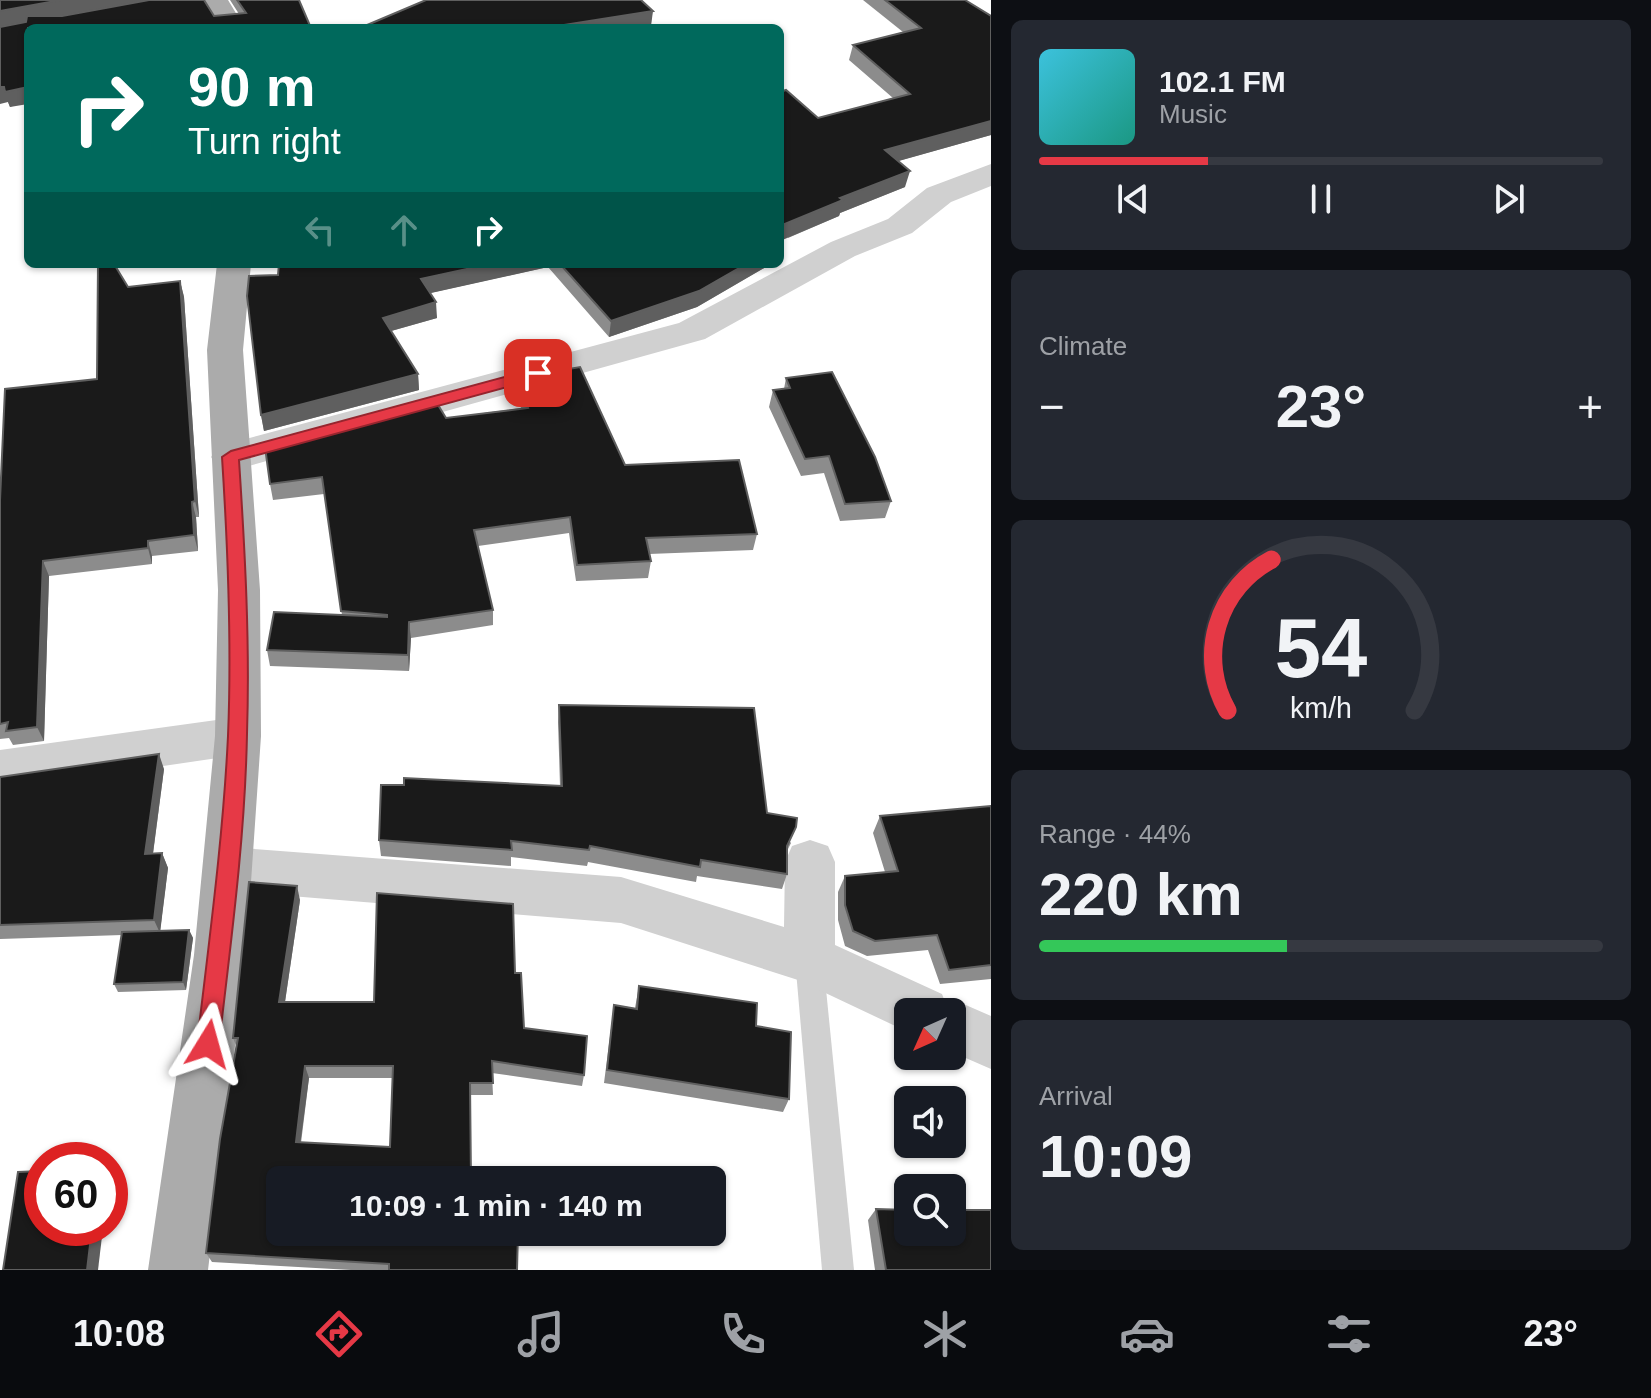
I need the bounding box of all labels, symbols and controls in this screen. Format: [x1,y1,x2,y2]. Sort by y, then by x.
text: 90 m [188,55,316,118]
icon: right [56,56,160,160]
text: 102.1 FM [1159,65,1286,98]
text: Music [1159,99,1227,129]
text: Turn right [188,121,341,162]
icon: previous [1111,177,1155,221]
icon: pause [1299,177,1343,221]
icon: next [1487,177,1531,221]
icon: left [298,208,342,252]
icon: ahead [382,208,426,252]
icon: right [466,208,510,252]
text: Climate [1039,331,1127,361]
pin [504,339,572,407]
icon: arrive [516,351,560,395]
text: 23° [1276,373,1366,440]
text: − [1039,382,1065,431]
text: + [1577,382,1603,431]
text: 54 [1275,602,1367,695]
text: km/h [1290,692,1352,724]
text: Range · 44% [1039,819,1191,849]
text: 220 km [1039,861,1243,928]
north arrow [894,998,966,1070]
map controls [894,998,966,1246]
position arrow [166,1002,250,1086]
text: Arrival [1039,1081,1113,1111]
button: sound [894,1086,966,1158]
text: 10:09 [1039,1123,1192,1190]
speed limit sign: 60 [24,1142,128,1246]
button: search [894,1174,966,1246]
text: 10:09 · 1 min · 140 m [349,1189,643,1222]
icon: directions [311,1306,367,1362]
icon: music [513,1306,569,1362]
icon: phone [715,1306,771,1362]
icon: climate [917,1306,973,1362]
icon: car [1119,1306,1175,1362]
icon: filters [1321,1306,1377,1362]
text: 10:08 [73,1313,165,1354]
text: 23° [1523,1313,1578,1354]

